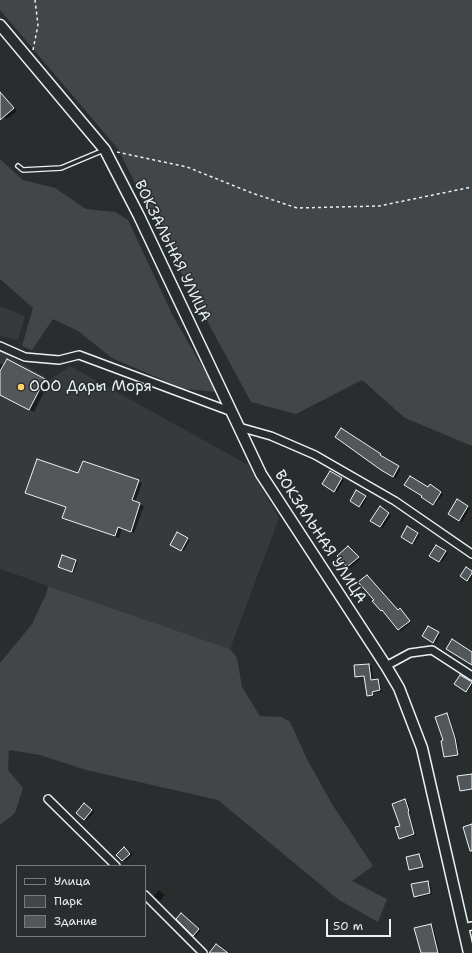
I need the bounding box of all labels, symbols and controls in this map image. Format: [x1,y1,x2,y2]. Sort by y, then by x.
street label: ВОКЗАЛЬНАЯ УЛИЦА [130,177,214,325]
place label: ООО Дары Моря [29,378,152,396]
marker: ООО Дары Моря [16,382,26,392]
street label: ВОКЗАЛЬНАЯ УЛИЦА [270,467,370,607]
legend [16,865,146,937]
text: Улица [54,873,90,889]
text: Парк [54,893,82,909]
scale bar [328,911,393,937]
text: Здание [54,913,97,929]
text: 50 m [333,918,363,934]

